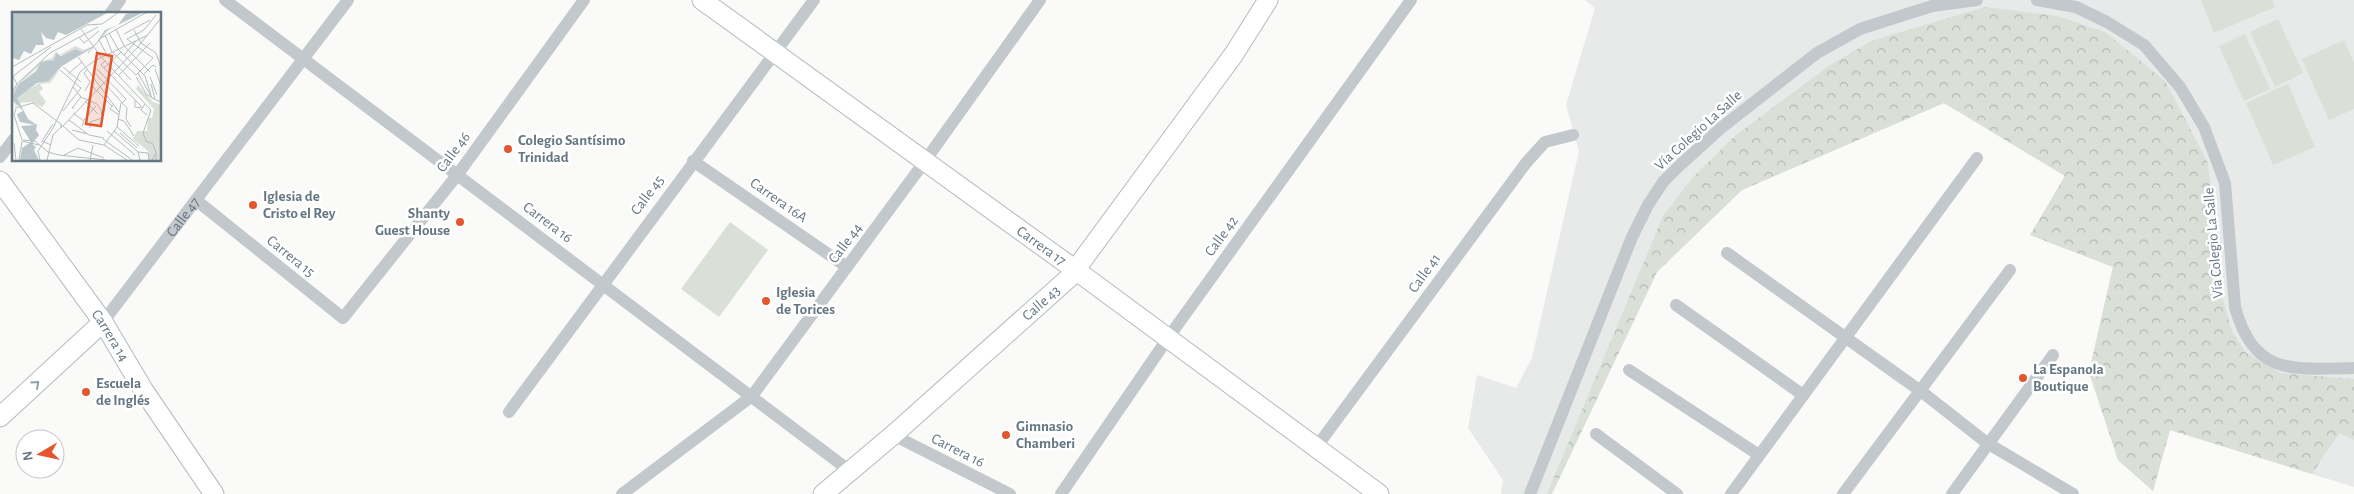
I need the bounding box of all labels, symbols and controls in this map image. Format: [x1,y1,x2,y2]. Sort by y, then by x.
inset map [12,12,161,161]
street label: Vía Colegio La Salle [1652,88,1745,173]
street label: Calle 46 [434,129,473,175]
place label: Colegio Santísimo Trinidad [518,133,625,165]
marker: Colegio Santísimo Trinidad [502,143,514,155]
street label: Calle 45 [628,173,667,218]
street label: Carrera 16A [747,175,810,226]
street label: Vía Colegio La Salle [2201,187,2226,299]
place label: Iglesia de Cristo el Rey [263,189,336,221]
street label: Calle 47 [164,195,203,240]
marker: Iglesia de Cristo el Rey [247,199,259,211]
street label: Carrera 16 [520,199,575,246]
place label: Shanty Guest House [375,206,450,238]
street label: Calle 42 [1202,213,1241,259]
marker: Shanty Guest House [454,216,466,228]
street label: Calle 44 [826,220,865,266]
street label: Carrera 17 [1014,223,1069,269]
street label: Carrera 15 [264,233,317,280]
street label: Calle 41 [1405,251,1443,295]
street label: Calle 43 [1020,283,1063,324]
place label: Iglesia de Torices [776,285,835,317]
marker: Iglesia de Torices [760,295,772,307]
street label: Carrera 14 [89,307,132,364]
place label: La Espanola Boutique [2033,362,2104,394]
marker: La Espanola Boutique [2017,372,2029,384]
place label: Escuela de Inglés [96,376,150,408]
one-way arrow [31,381,40,390]
marker: Escuela de Inglés [80,386,92,398]
place label: Gimnasio Chamberi [1016,419,1075,451]
north arrow [15,429,65,479]
marker: Gimnasio Chamberi [1000,429,1012,441]
street label: Carrera 16 [929,431,987,470]
text: N [20,450,36,462]

